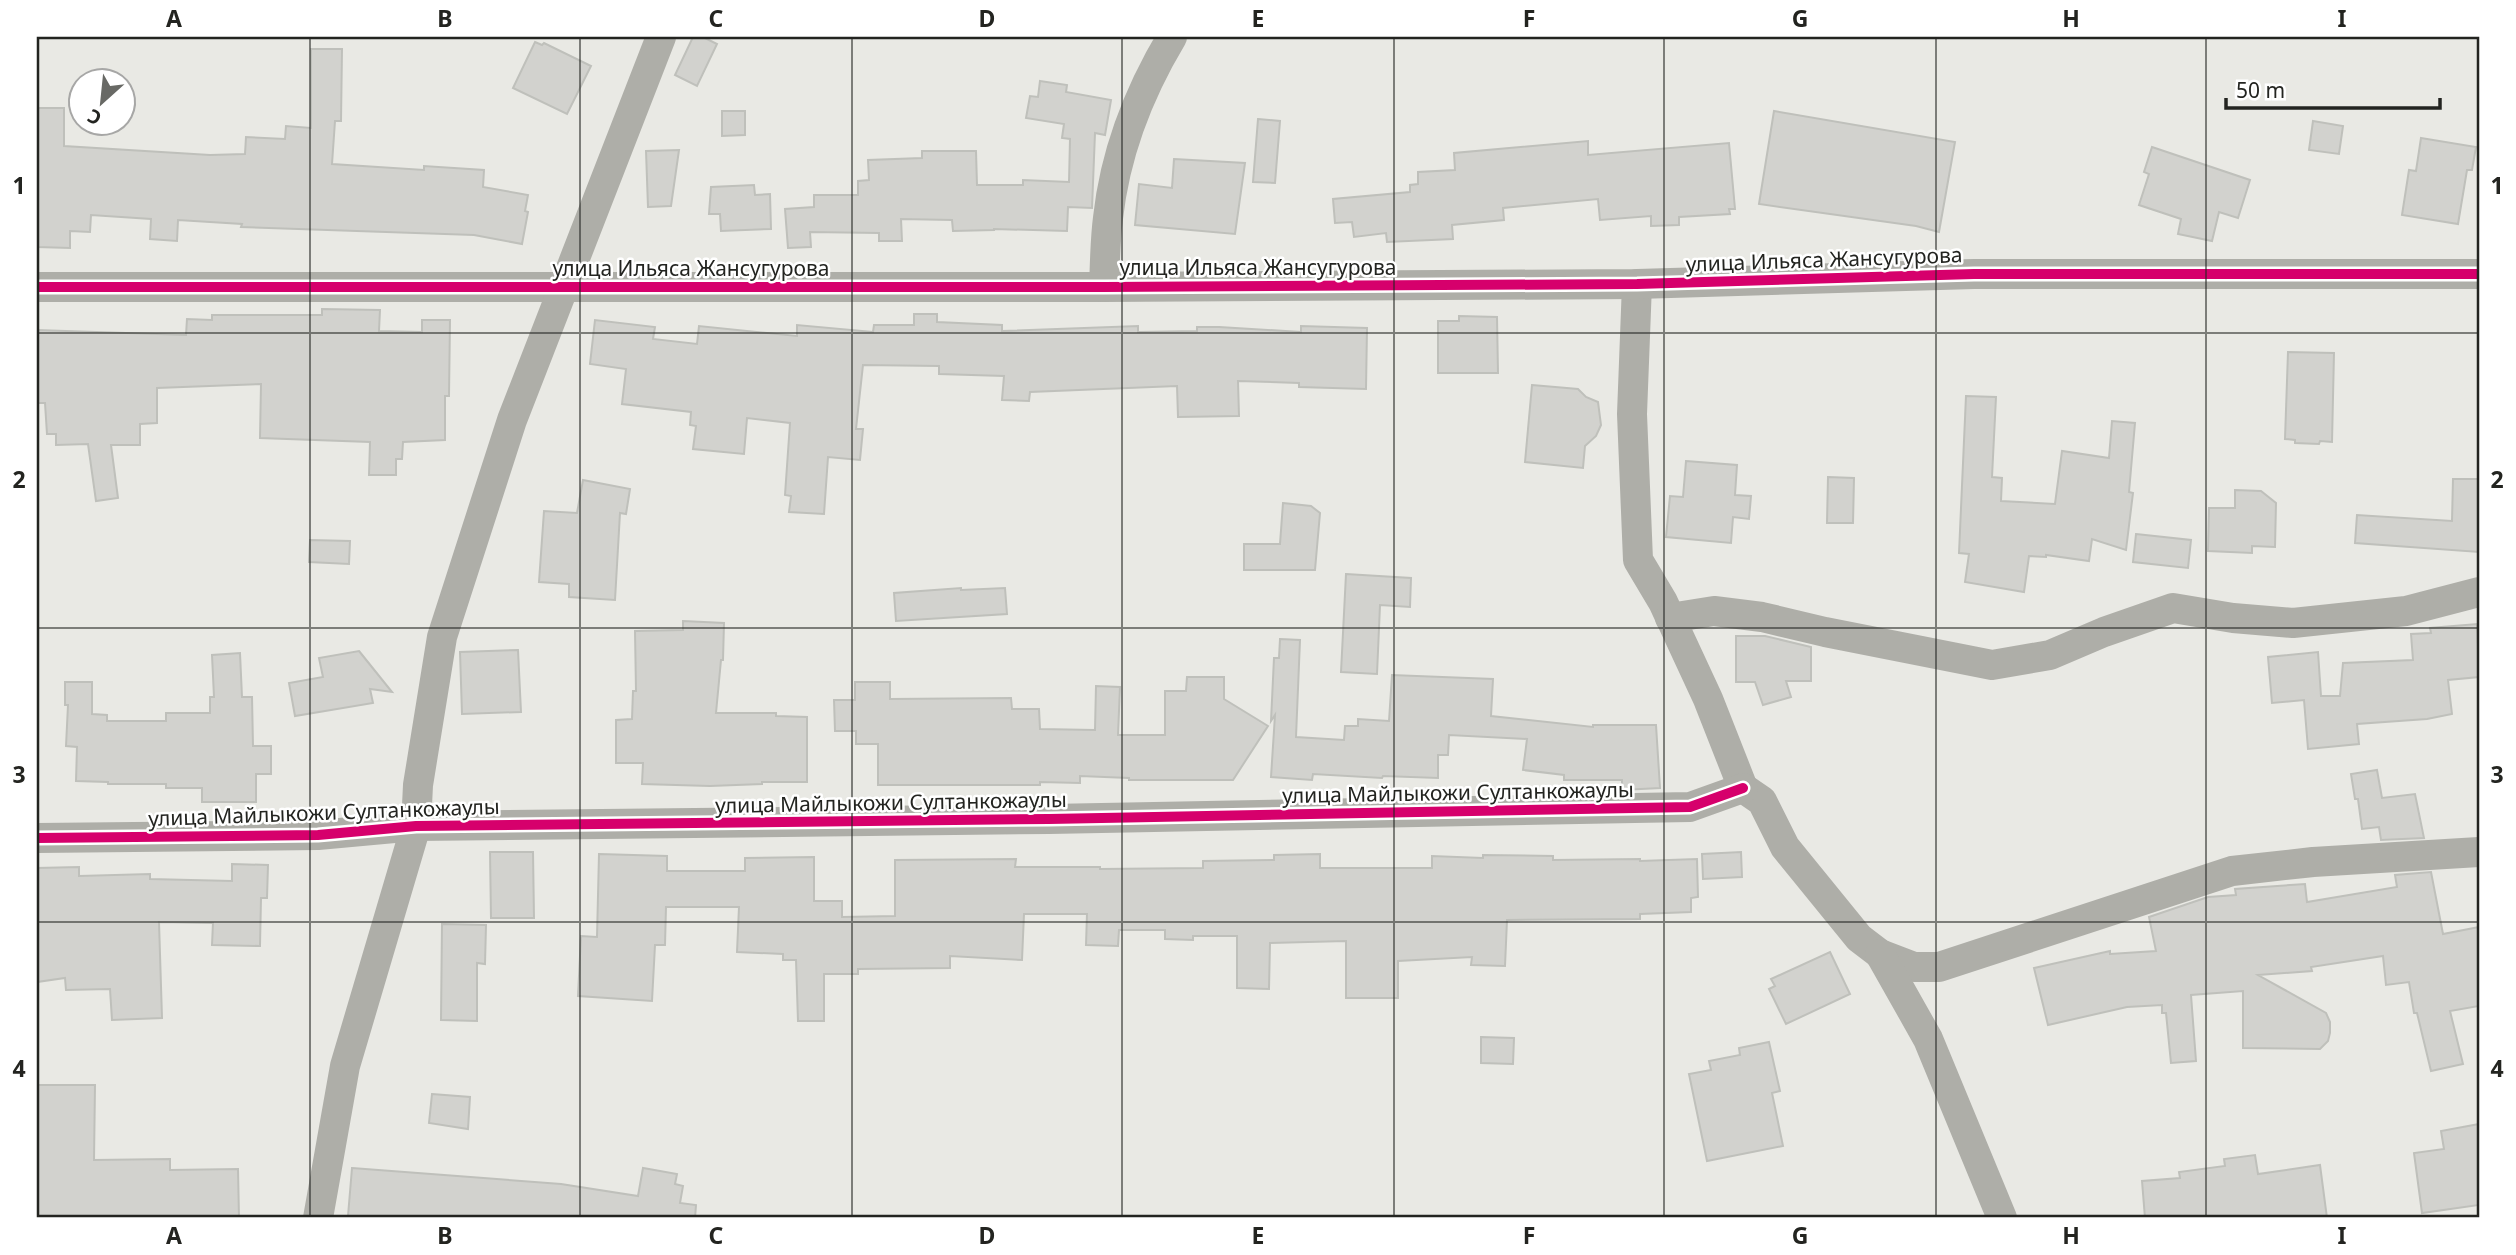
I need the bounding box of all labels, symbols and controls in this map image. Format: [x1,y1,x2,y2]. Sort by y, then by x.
text: A [166,2,182,34]
text: B [437,2,453,34]
text: C [709,2,724,34]
text: D [979,2,995,34]
text: E [1252,2,1264,34]
text: F [1523,2,1535,34]
text: G [1792,2,1808,34]
text: H [2062,2,2080,34]
text: I [2338,2,2347,34]
north arrow [66,66,136,136]
scale bar [2226,66,2439,110]
text: 50 m [2236,76,2285,104]
text: С [83,103,106,132]
text: 1 [12,169,26,201]
text: 1 [2490,169,2504,201]
street label: улица Ильяса Жансугурова [1685,240,1963,278]
street label: улица Ильяса Жансугурова [1120,253,1396,281]
street label: улица Ильяса Жансугурова [553,254,829,282]
text: 2 [12,463,26,495]
text: 2 [2490,463,2504,495]
text: 3 [12,758,26,790]
text: 3 [2490,758,2504,790]
street label: улица Майлыкожи Султанкожаулы [1282,775,1634,809]
street label: улица Майлыкожи Султанкожаулы [715,785,1067,819]
street label: улица Майлыкожи Султанкожаулы [148,792,500,832]
text: 4 [12,1052,26,1084]
text: 4 [2490,1052,2504,1084]
text: A [166,1219,182,1251]
text: B [437,1219,453,1251]
text: C [709,1219,724,1251]
text: D [979,1219,995,1251]
text: E [1252,1219,1264,1251]
text: F [1523,1219,1535,1251]
text: G [1792,1219,1808,1251]
text: H [2062,1219,2080,1251]
text: I [2338,1219,2347,1251]

